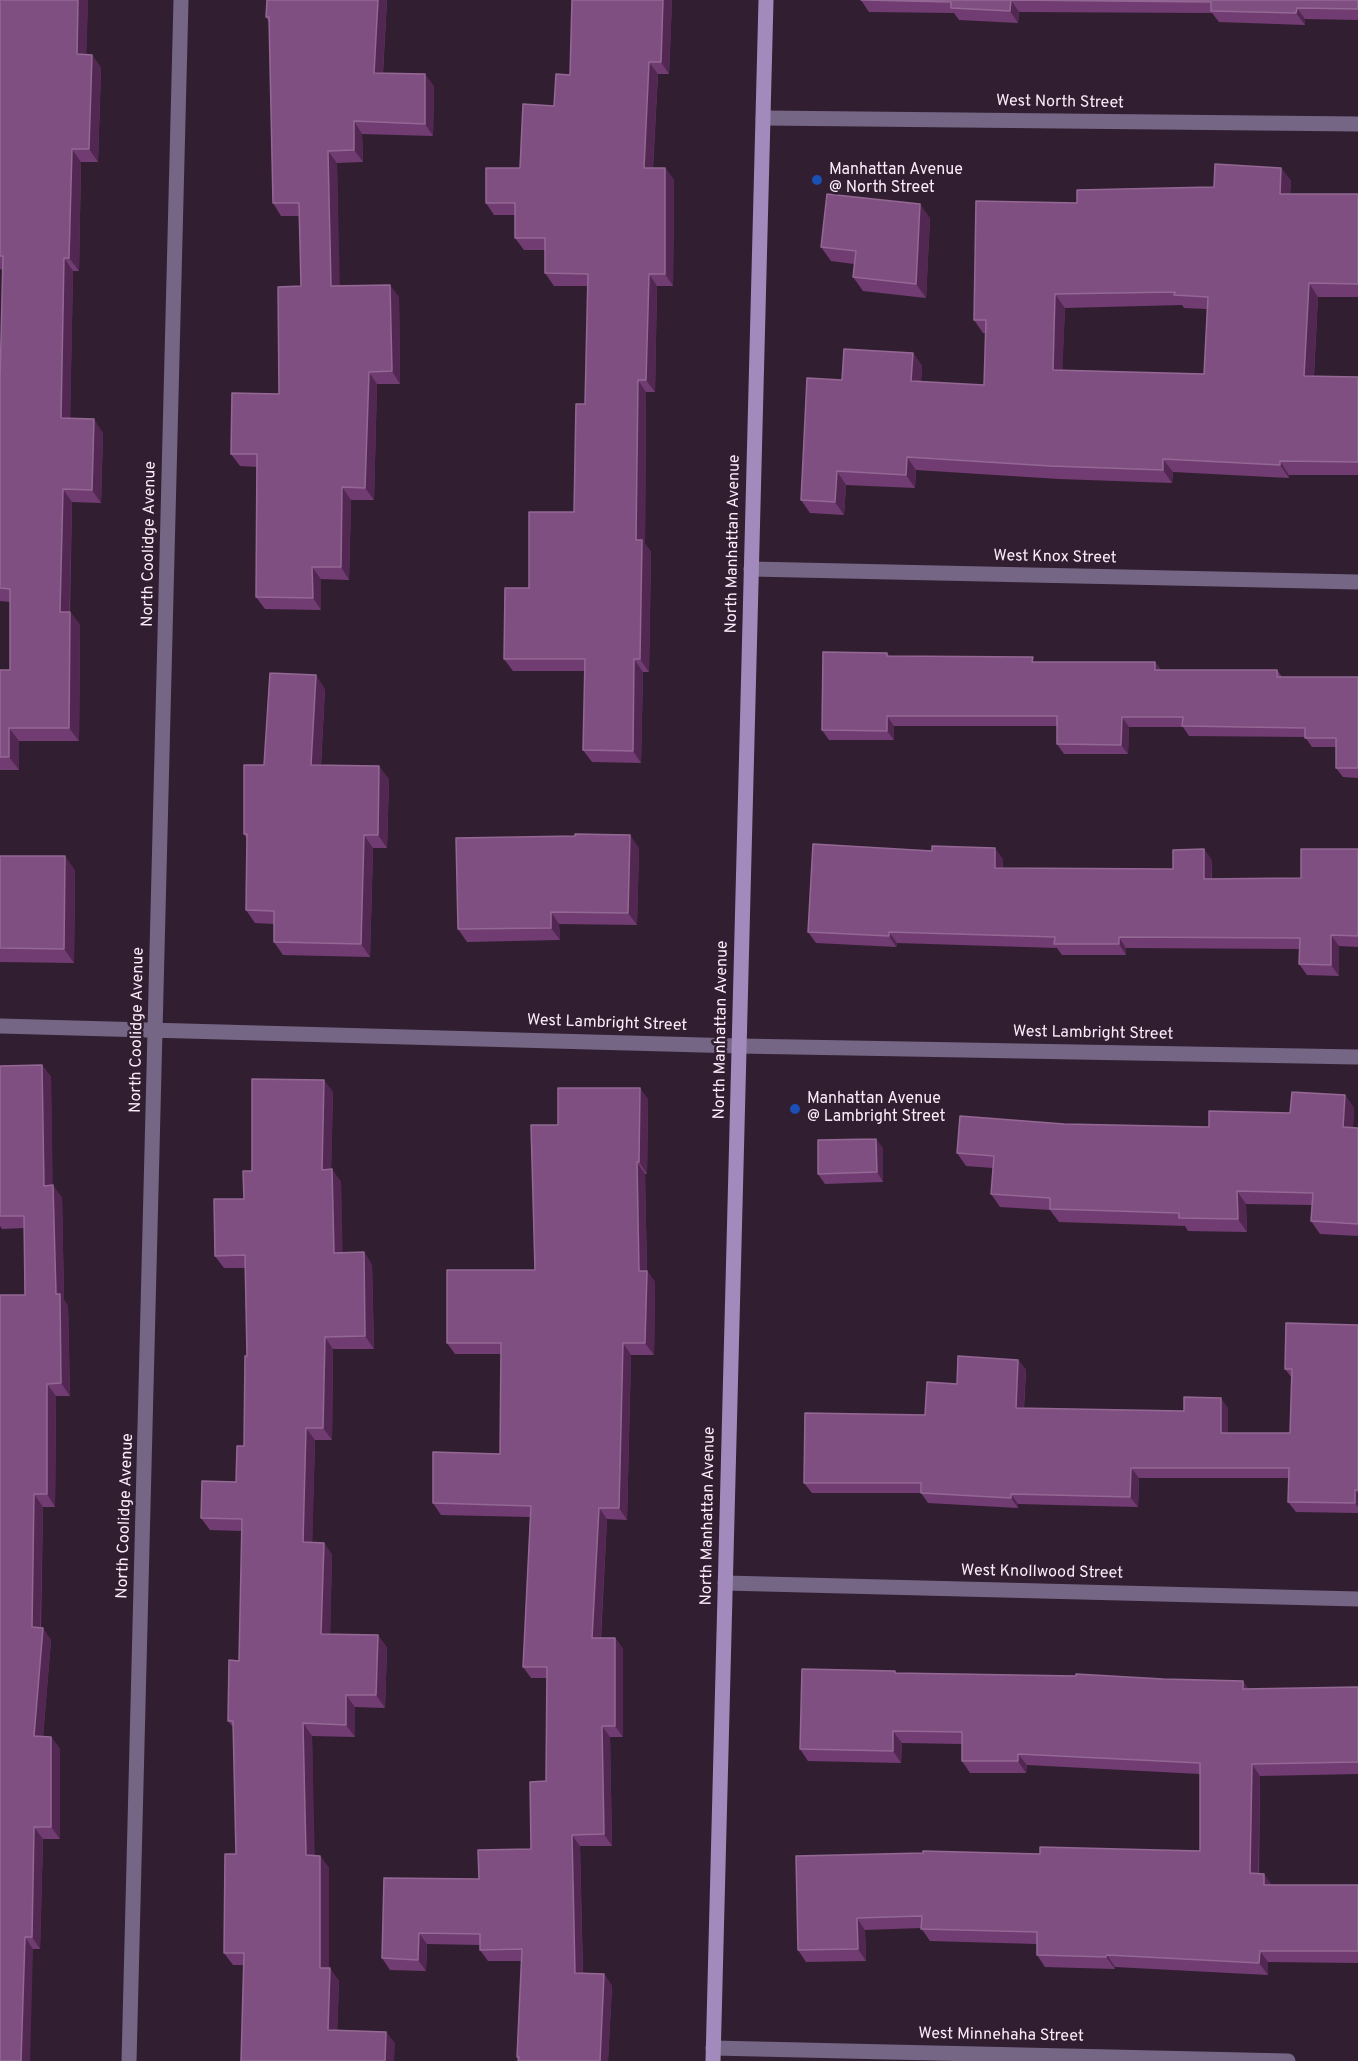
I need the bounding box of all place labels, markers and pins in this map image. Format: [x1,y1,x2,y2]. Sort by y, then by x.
place label: Manhattan Avenue @ North Street [829,161,963,199]
marker: Manhattan Avenue @ North Street [810,173,824,187]
place label: Manhattan Avenue @ Lambright Street [807,1090,946,1128]
marker: Manhattan Avenue @ Lambright Street [788,1102,802,1116]

